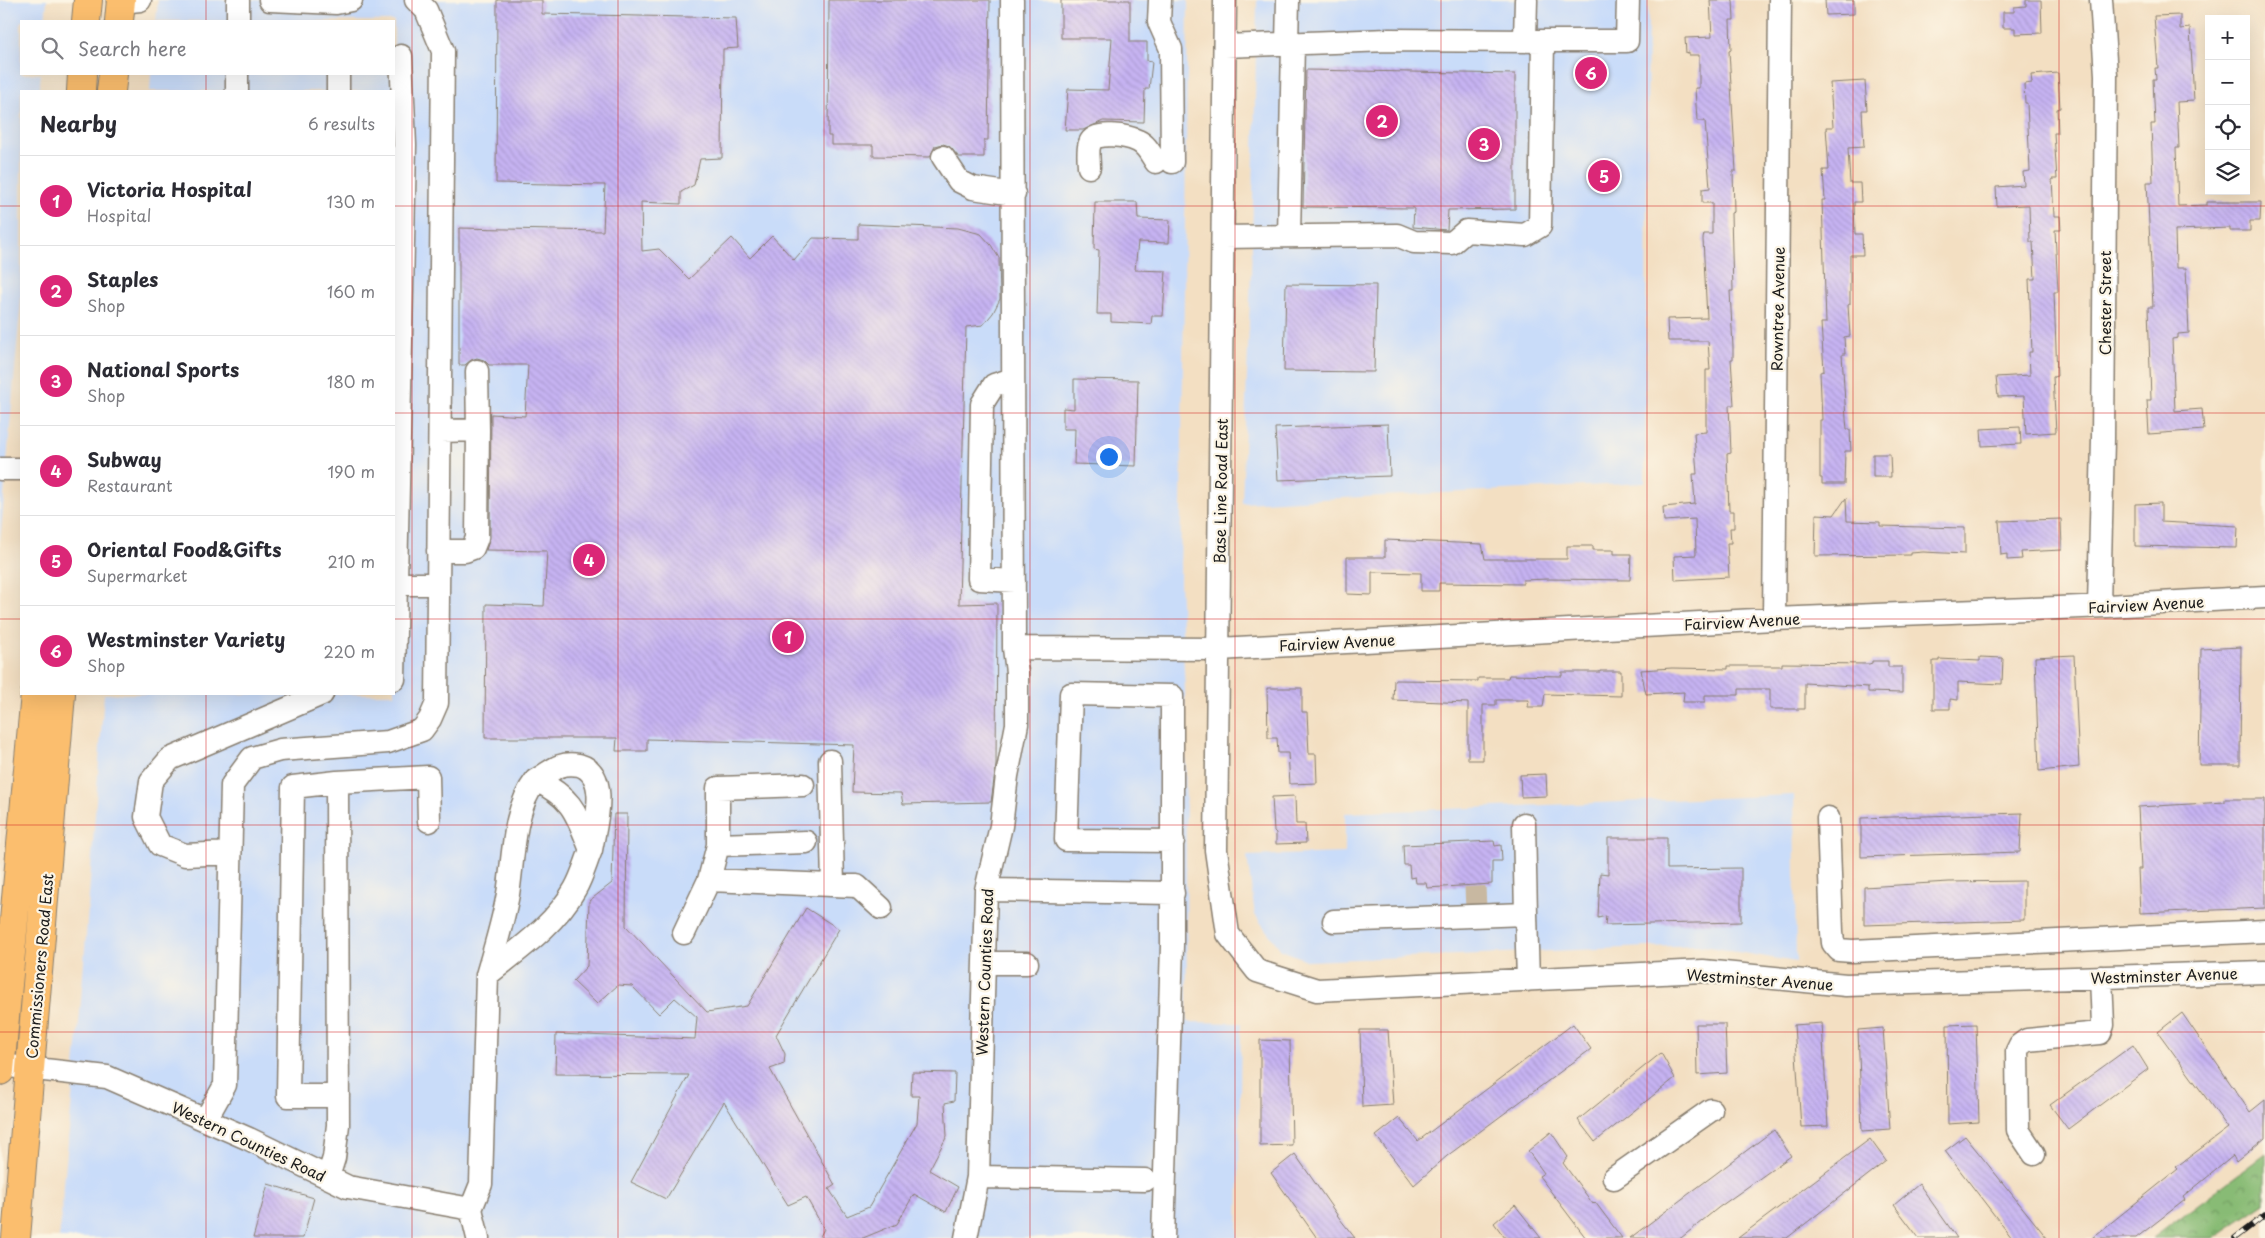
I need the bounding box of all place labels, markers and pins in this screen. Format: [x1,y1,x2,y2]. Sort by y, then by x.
pin: 6 [1575,54,1607,92]
pin: 2 [1366,102,1398,140]
pin: 3 [1468,125,1500,163]
pin: 5 [1588,157,1620,195]
pin: 4 [573,541,605,579]
pin: 1 [772,618,804,656]

